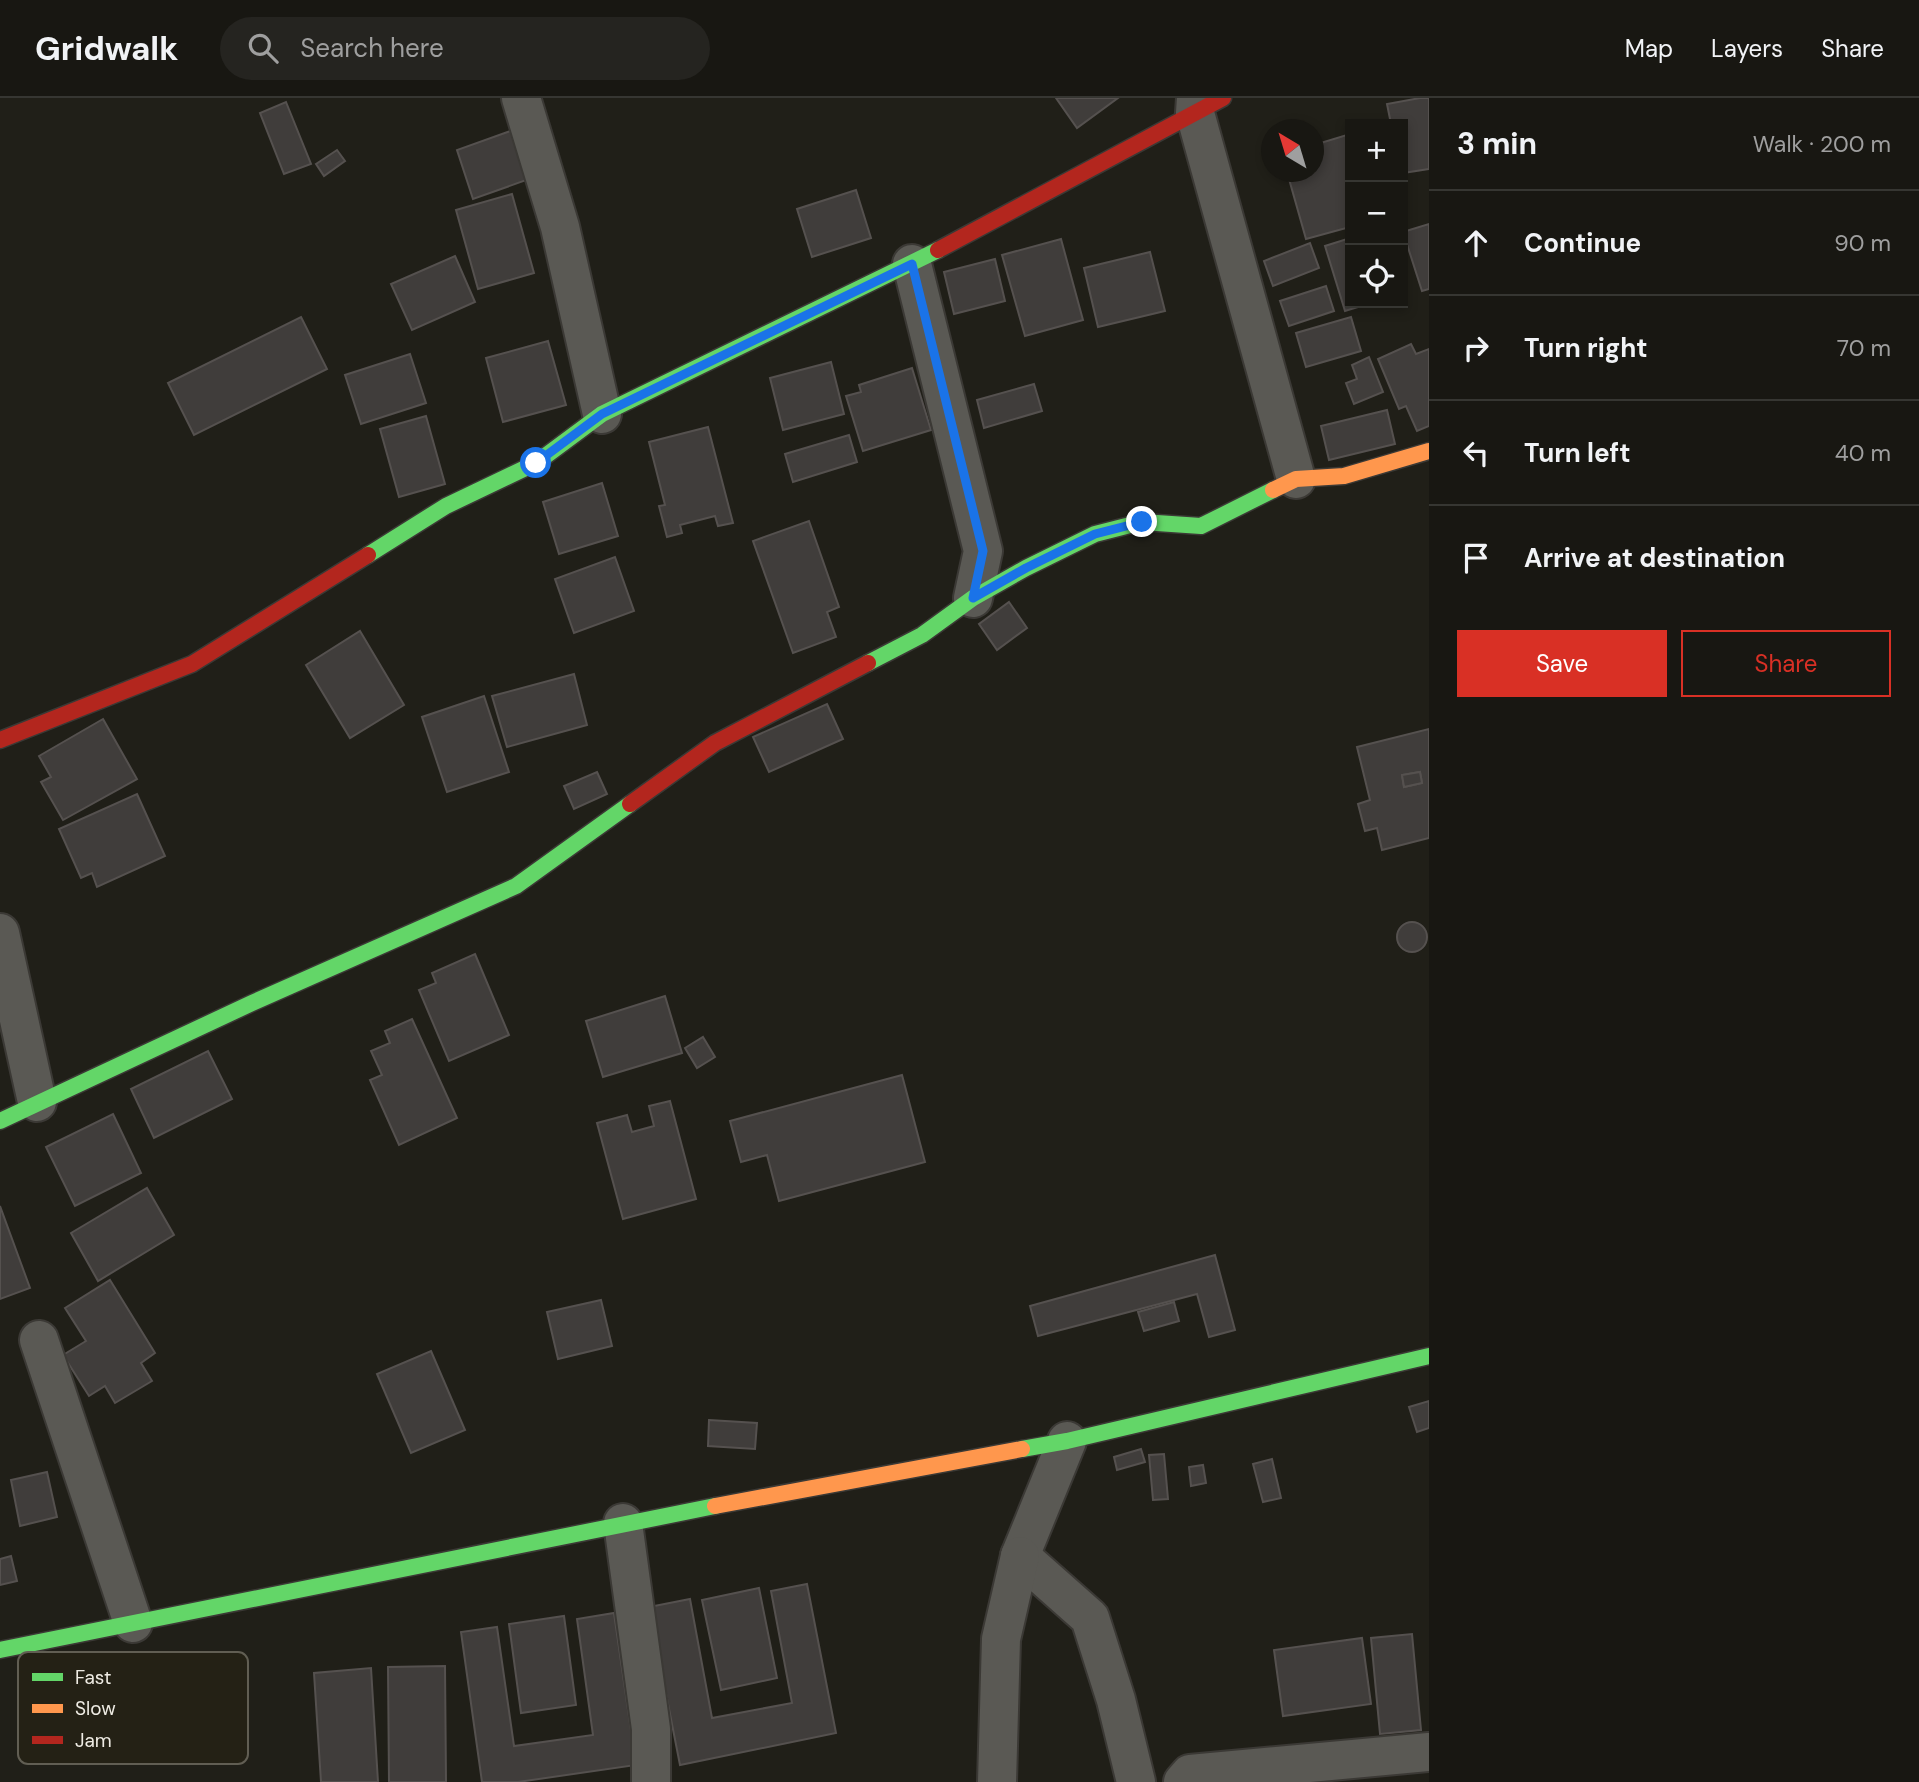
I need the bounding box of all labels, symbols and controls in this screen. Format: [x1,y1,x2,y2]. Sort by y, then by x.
search box [220,17,710,80]
text: Gridwalk [35,27,178,70]
icon: search [244,29,282,67]
text: Search here [300,31,444,65]
text: Map [1625,33,1673,64]
text: Layers [1711,33,1783,64]
text: Share [1821,33,1884,64]
north arrow [1261,119,1324,182]
map controls [1345,119,1408,308]
button: + [1345,119,1408,182]
text: 3 min [1457,124,1537,163]
text: Walk · 200 m [1753,129,1891,159]
button: − [1345,182,1408,245]
icon: ahead [1457,224,1495,262]
text: Continue [1524,226,1641,260]
text: 90 m [1834,228,1891,258]
button: locate [1345,245,1408,308]
icon: right [1457,329,1495,367]
text: Turn right [1524,331,1648,365]
text: 70 m [1837,333,1891,363]
icon: left [1457,434,1495,472]
text: Turn left [1524,436,1631,470]
text: 40 m [1835,438,1891,468]
route start [520,447,551,478]
route end [1126,506,1157,537]
icon: arrive [1457,539,1495,577]
text: Arrive at destination [1524,541,1785,575]
button: Save [1457,630,1667,697]
button: Share [1681,630,1891,697]
legend [18,1652,248,1764]
text: Fast [75,1665,111,1690]
text: Slow [75,1696,116,1721]
text: Jam [75,1728,112,1753]

